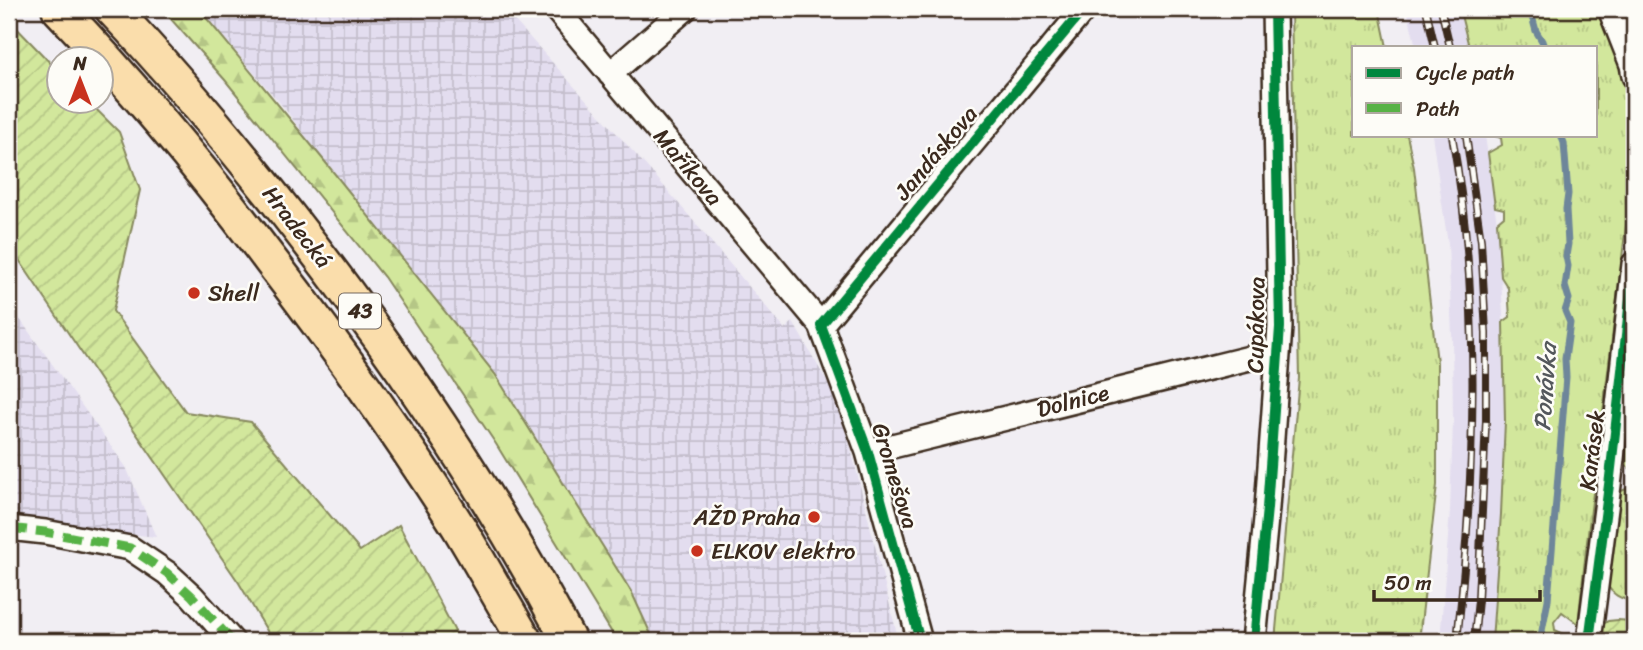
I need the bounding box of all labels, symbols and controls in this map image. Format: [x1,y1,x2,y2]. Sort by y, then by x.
north arrow [46,46,116,116]
legend [1352,46,1598,136]
text: N [72,47,87,80]
text: Cycle path [1416,54,1515,92]
text: Path [1416,90,1459,128]
street label: Jandáskova [883,96,989,211]
street label: Maříkova [643,118,734,216]
street label: Hradecká [251,176,343,278]
place label: Shell [208,273,260,314]
street label: Cupákova [1235,276,1277,374]
marker: Shell [186,285,202,301]
road number: 43 [339,294,381,328]
water label: Ponávka [1521,339,1569,432]
street label: Dolnice [1032,372,1114,430]
street label: Karásek [1567,407,1617,493]
street label: Gromešova [859,418,931,534]
place label: AŽD Praha [692,497,800,538]
marker: AŽD Praha [806,509,822,525]
place label: ELKOV elektro [711,531,855,572]
marker: ELKOV elektro [689,543,705,559]
scale bar [1374,559,1540,603]
text: 50 m [1384,564,1432,602]

